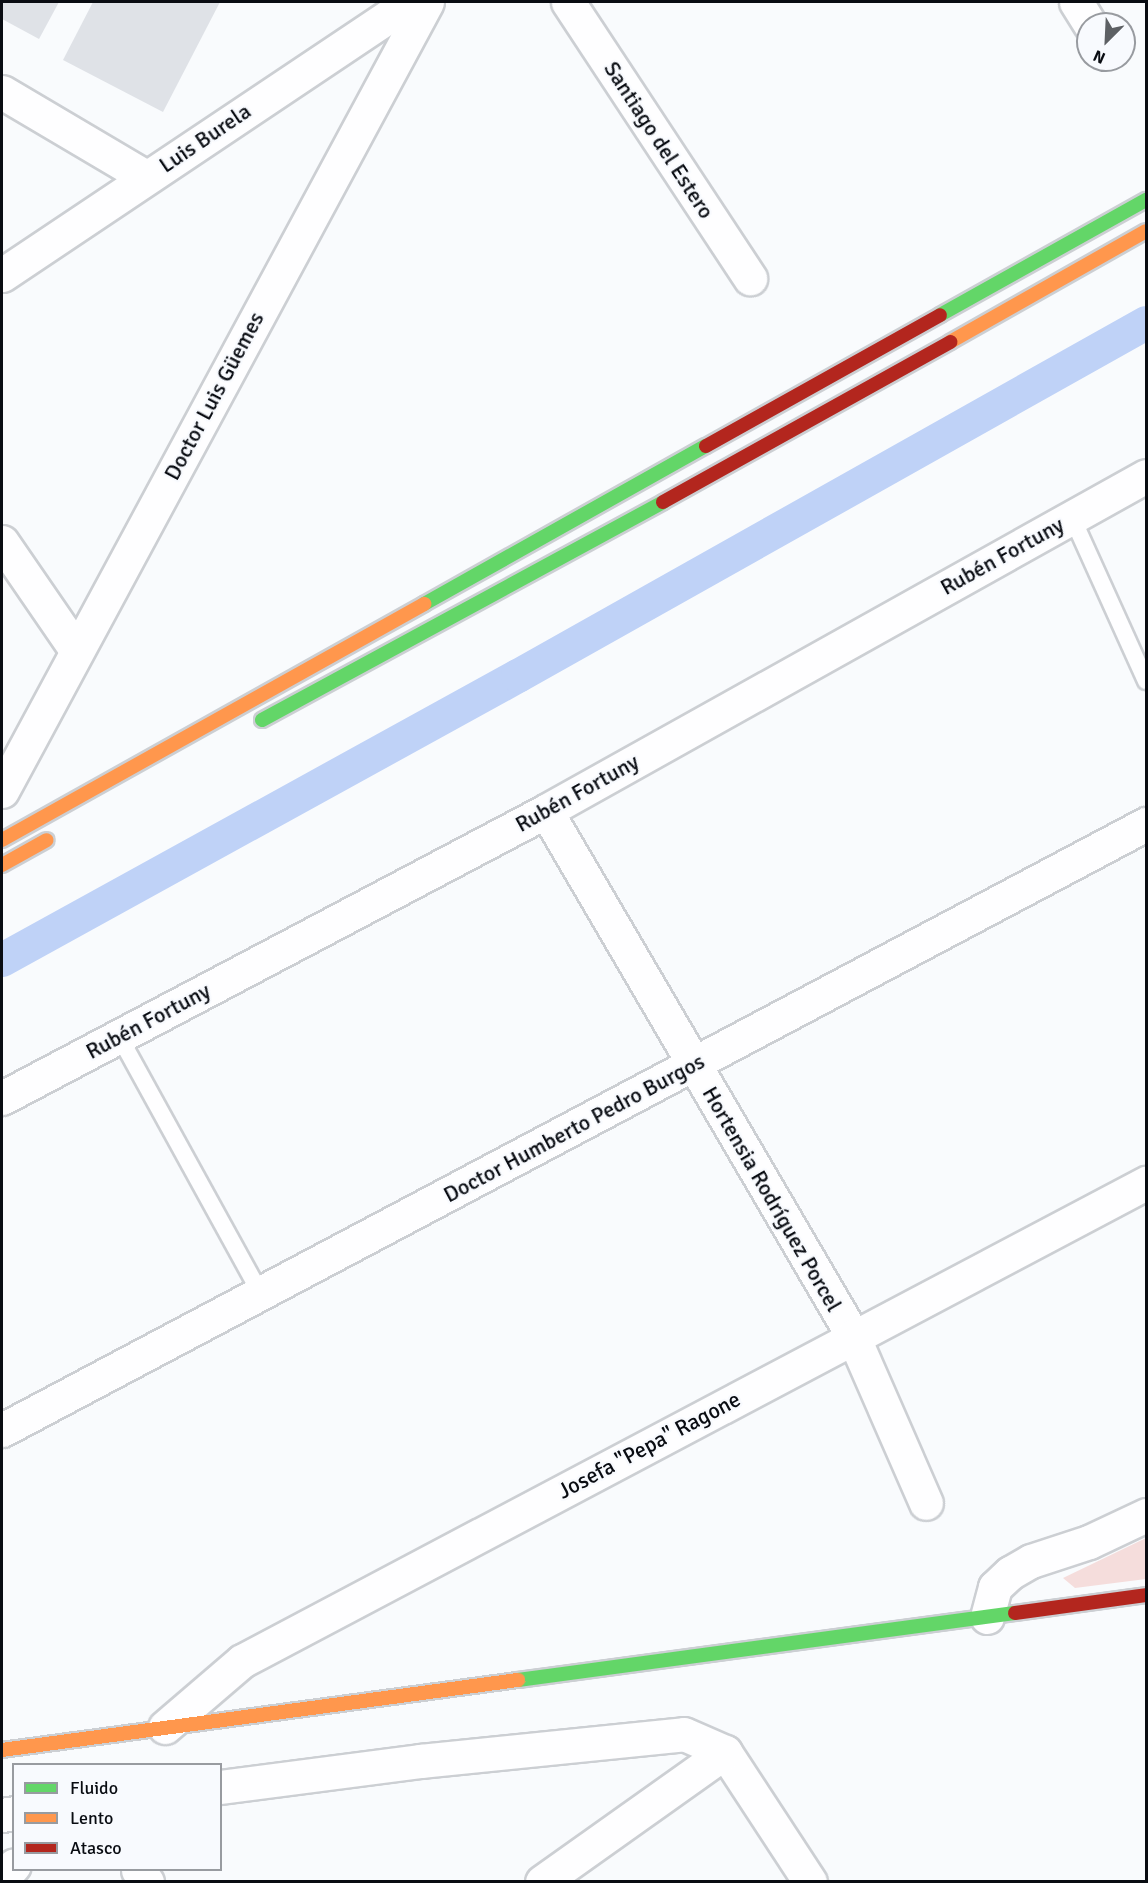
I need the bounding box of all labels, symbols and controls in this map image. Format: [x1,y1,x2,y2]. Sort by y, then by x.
north arrow [1076,12,1136,72]
text: N [1090,45,1109,68]
street label: Santiago del Estero [598,57,720,223]
street label: Luis Burela [154,98,256,178]
street label: Doctor Luis Güemes [159,307,269,485]
street label: Rubén Fortuny [936,511,1068,601]
street label: Rubén Fortuny [511,748,643,838]
street label: Rubén Fortuny [81,977,215,1065]
street label: Doctor Humberto Pedro Burgos [439,1048,709,1208]
street label: Hortensia Rodríguez Porcel [697,1082,847,1316]
street label: Josefa "Pepa" Ragone [553,1386,745,1504]
legend [12,1763,222,1871]
text: Fluido [70,1777,118,1799]
text: Lento [70,1807,113,1829]
text: Atasco [70,1837,122,1859]

